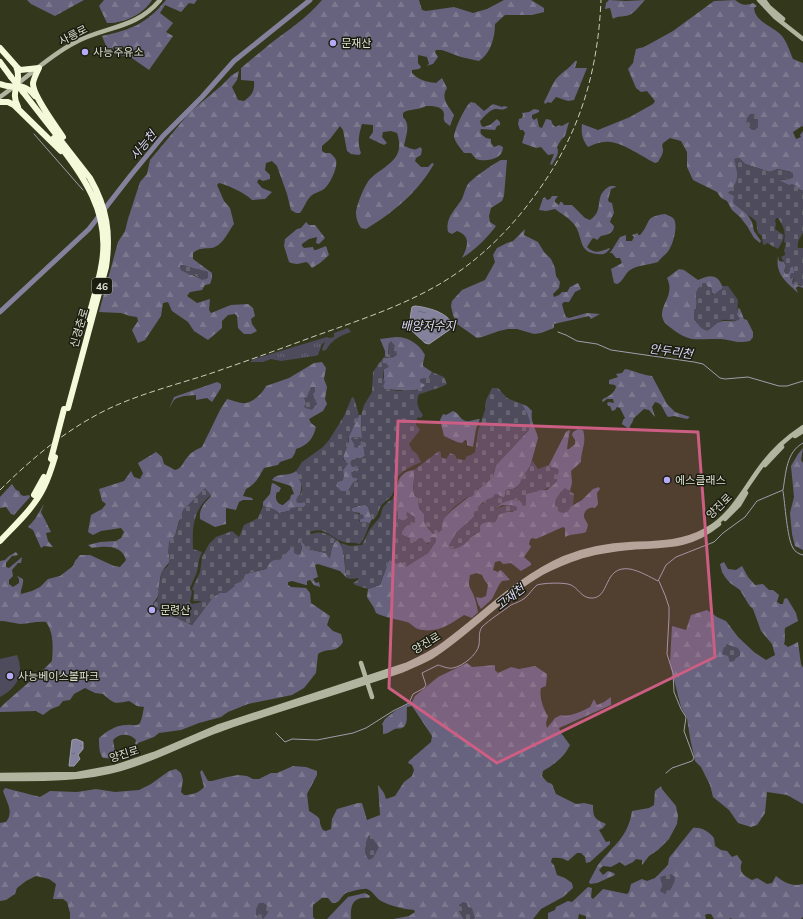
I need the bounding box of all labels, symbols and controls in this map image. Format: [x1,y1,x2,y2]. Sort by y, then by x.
street label: 사릉로 [56,22,90,48]
place label: 문재산 [341,36,371,50]
marker: 문재산 [328,38,338,48]
place label: 사능주유소 [93,45,144,59]
marker: 사능주유소 [80,47,90,57]
water label: 사능천 [127,126,160,163]
road number: 46 [92,278,112,294]
street label: 신경춘로 [67,307,91,349]
water label: 배양저수지 [400,318,457,333]
water label: 안두리천 [648,340,696,362]
place label: 에스클래스 [675,473,726,487]
marker: 에스클래스 [662,475,672,485]
street label: 양진로 [703,490,735,522]
water label: 고재천 [492,580,529,613]
place label: 문령산 [160,603,190,617]
marker: 문령산 [147,605,157,615]
street label: 양진로 [409,629,443,657]
place label: 사능베이스볼파크 [18,669,99,683]
marker: 사능베이스볼파크 [5,671,15,681]
street label: 양진로 [107,743,141,765]

